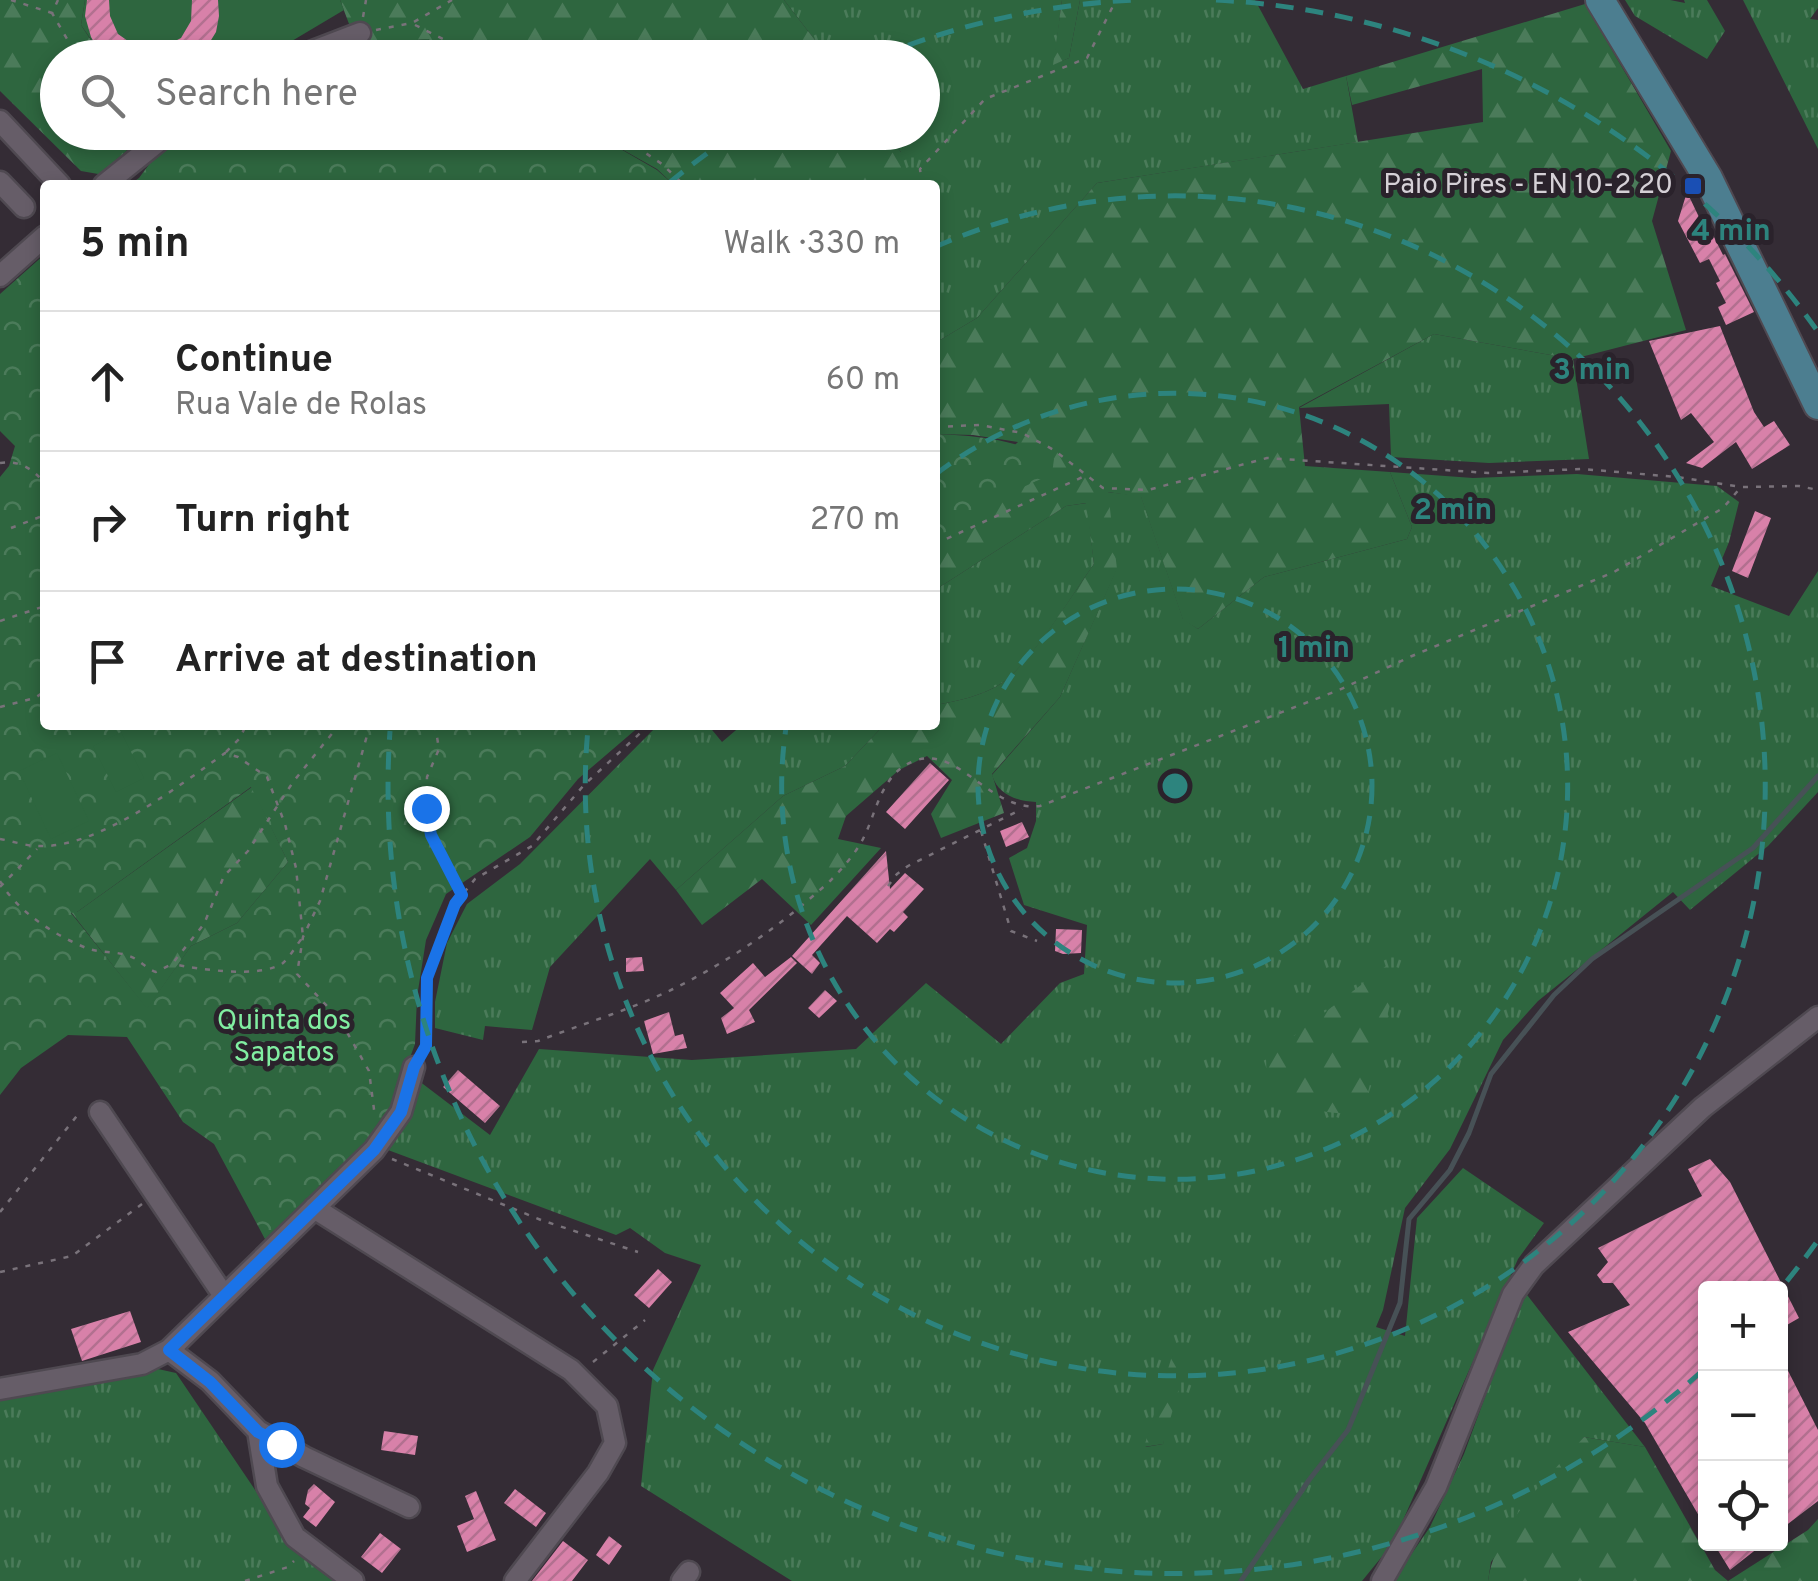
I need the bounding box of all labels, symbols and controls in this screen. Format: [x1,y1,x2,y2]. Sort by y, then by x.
search box [40,40,940,150]
icon: search [75,68,130,123]
text: Search here [155,71,358,120]
place label: Paio Pires - EN 10-2 20 [1383,168,1673,204]
marker: Paio Pires - EN 10-2 20 [1682,175,1704,197]
text: 4 min [1691,214,1771,251]
text: 5 min [80,219,190,272]
text: Walk · 330 m [723,225,900,265]
text: Continue [175,337,333,386]
text: 3 min [1553,353,1631,390]
icon: ahead [80,354,135,409]
text: 60 m [826,361,900,401]
text: Rua Vale de Rolas [175,386,427,426]
text: 2 min [1414,493,1492,530]
icon: right [80,494,135,549]
text: Turn right [175,497,350,546]
text: 270 m [810,501,900,541]
text: 1 min [1278,631,1350,668]
icon: arrive [80,634,135,689]
text: Arrive at destination [175,637,538,686]
centre of rings [1157,768,1193,804]
route end [404,786,450,832]
park label: Quinta dos Sapatos [217,1004,351,1072]
map controls [1698,1281,1788,1551]
button: + [1698,1281,1788,1371]
button: − [1698,1371,1788,1461]
route start [259,1422,305,1468]
button: locate [1698,1461,1788,1551]

